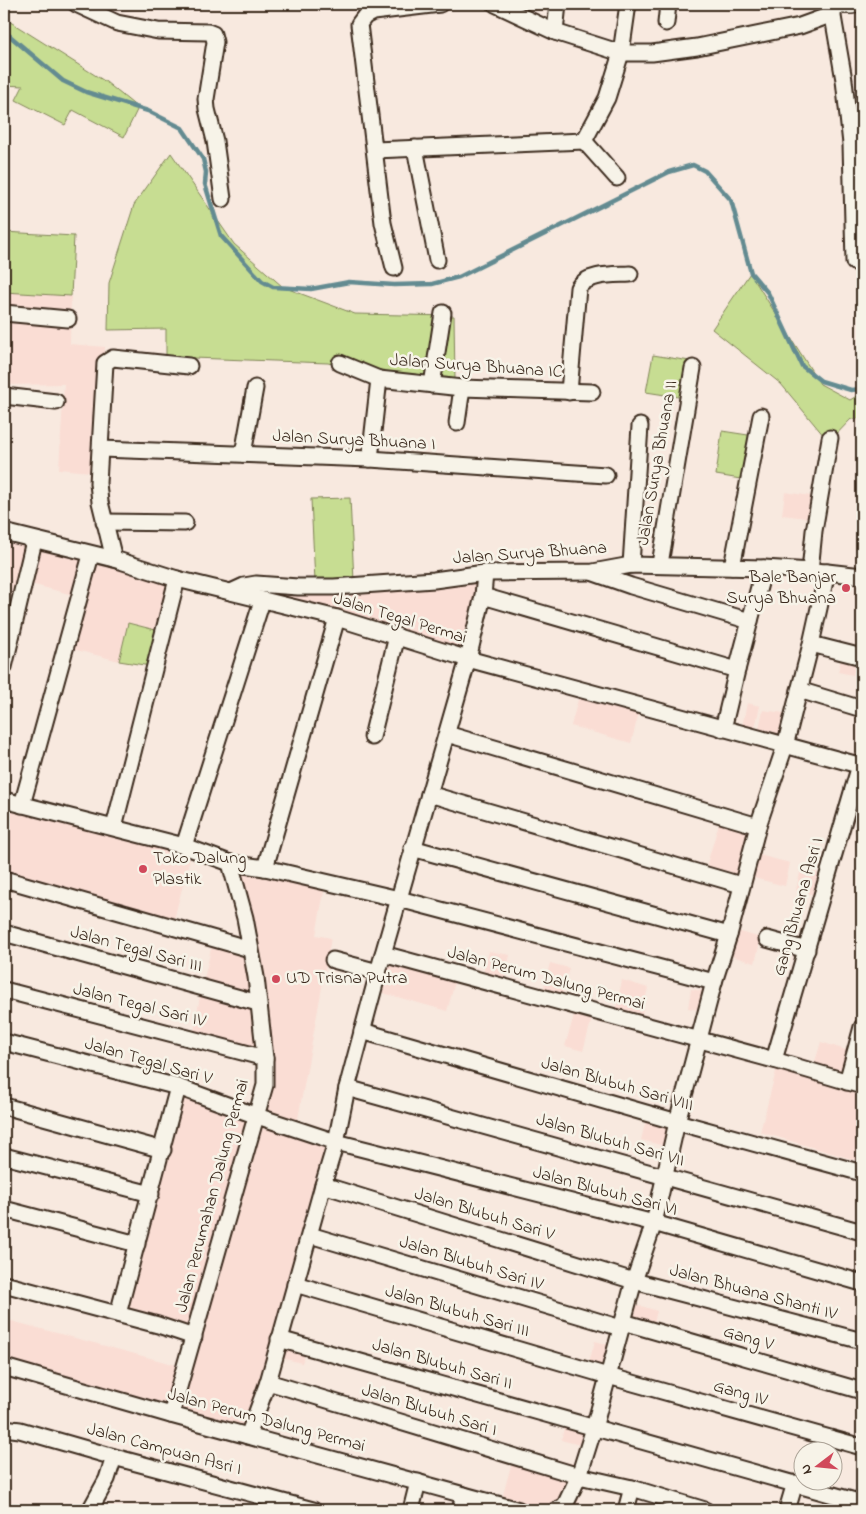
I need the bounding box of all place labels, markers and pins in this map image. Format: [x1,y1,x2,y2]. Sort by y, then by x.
place label: Bale Banjar Surya Bhuana [726,565,836,612]
marker: Bale Banjar Surya Bhuana [840,582,852,594]
place label: Toko Dalung Plastik [153,846,246,893]
marker: Toko Dalung Plastik [137,863,149,875]
place label: UD Trisna Putra [286,966,407,992]
marker: UD Trisna Putra [270,973,282,985]

